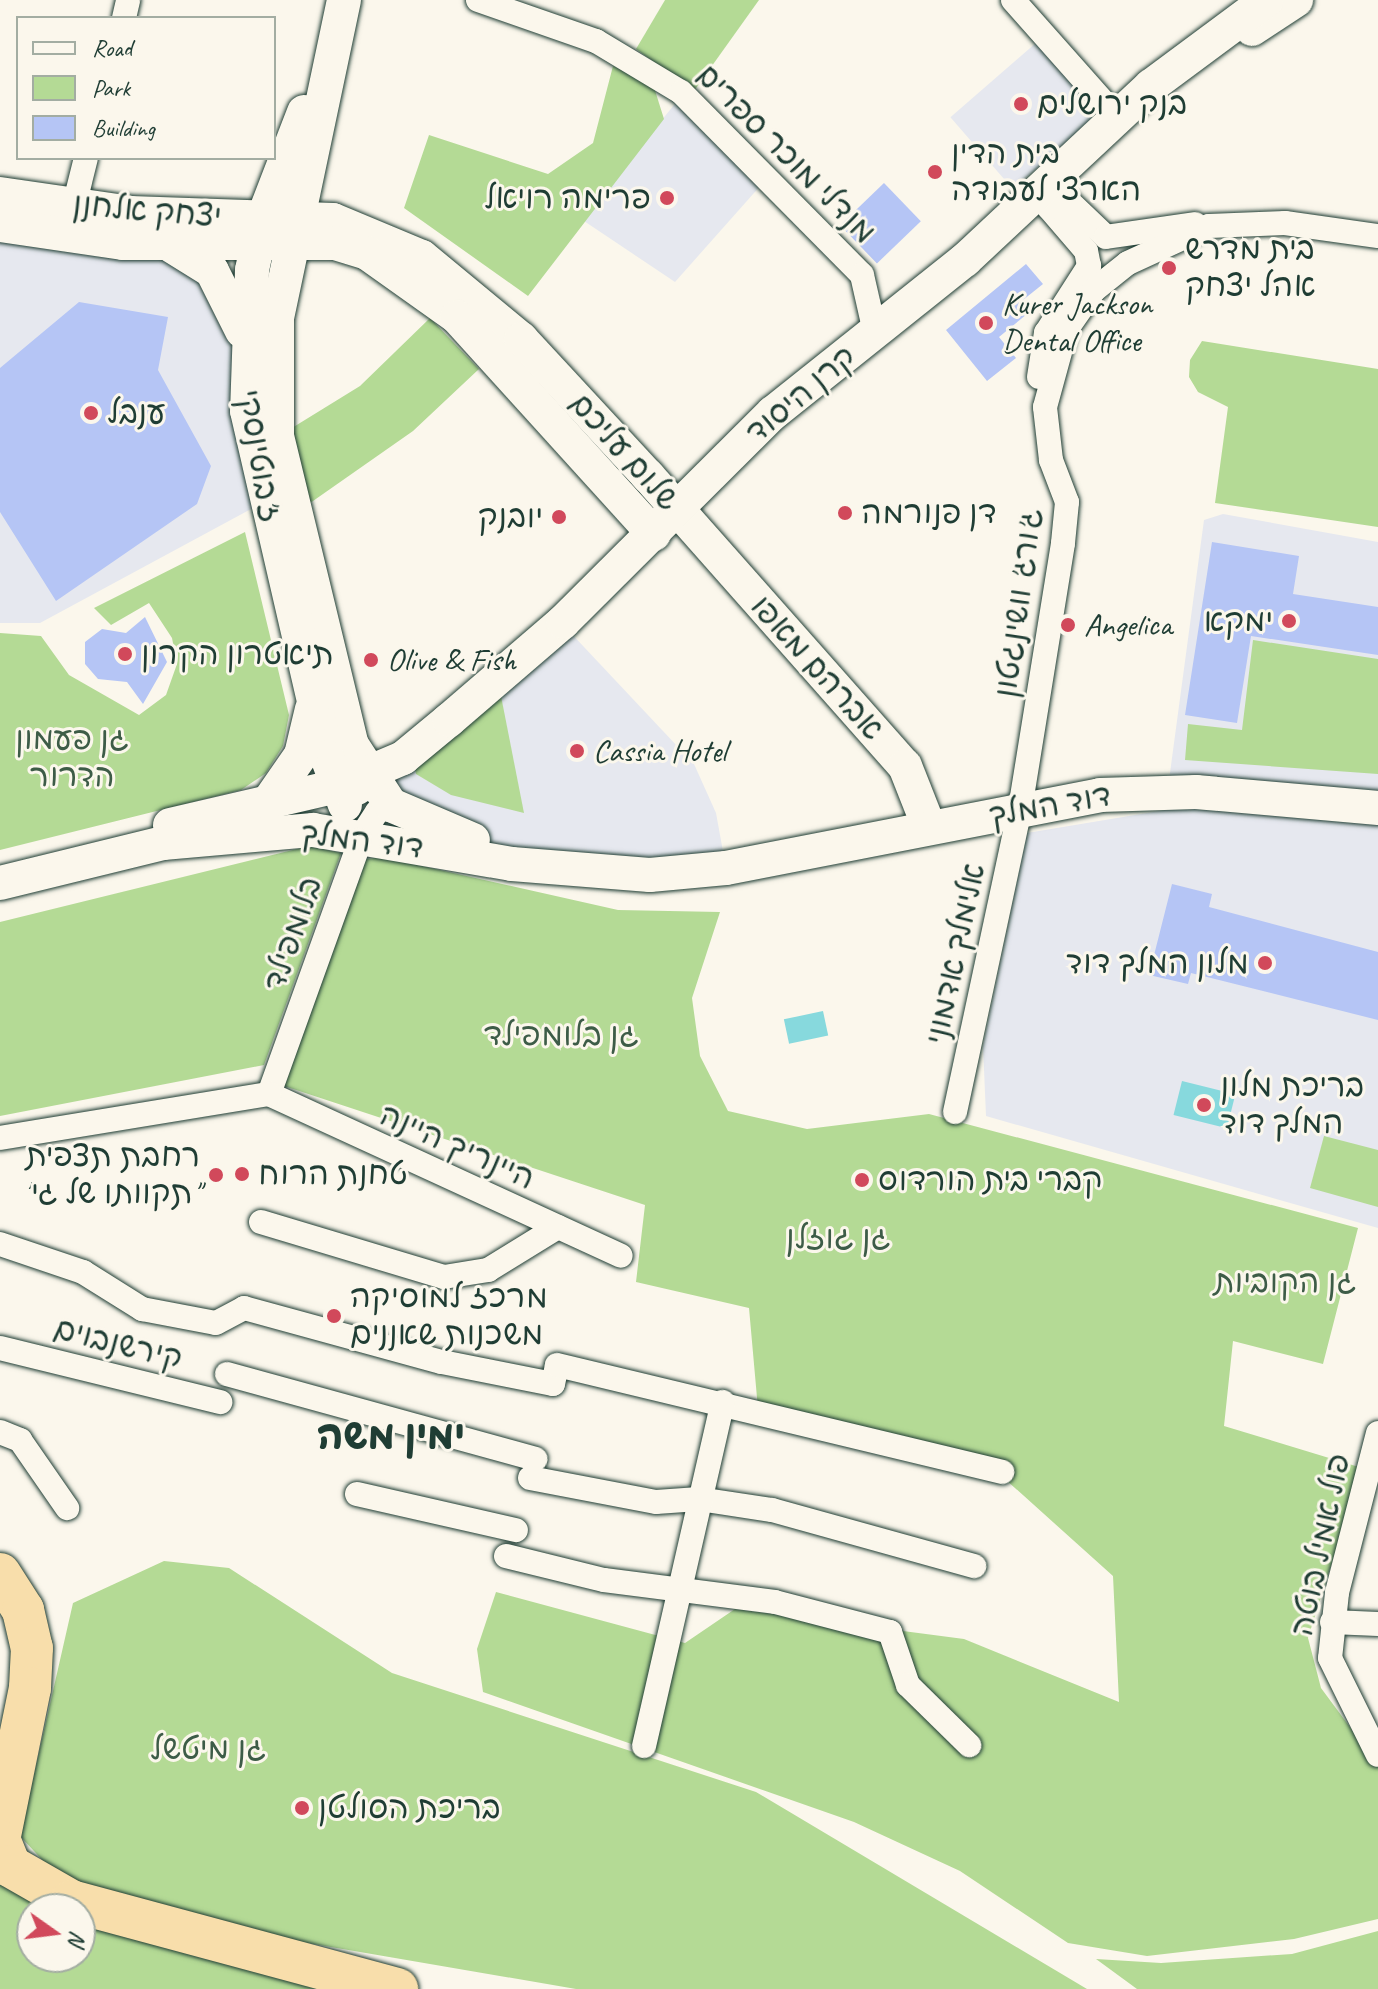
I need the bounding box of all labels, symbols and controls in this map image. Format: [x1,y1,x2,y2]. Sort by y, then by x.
legend [16,16,276,160]
text: Road [92,33,132,63]
street label: מנדלי מוכר ספרים [688,56,884,252]
text: Park [92,73,130,103]
place label: בנק ירושלים [1037,85,1187,123]
marker: בנק ירושלים [1012,95,1030,113]
text: Building [92,113,155,143]
place label: בית הדין הארצי לעבודה [951,135,1141,210]
marker: בית הדין הארצי לעבודה [926,163,944,181]
place label: פרימה רויאל [484,179,651,217]
street label: יצחק אלחנן [71,185,223,237]
marker: פרימה רויאל [658,189,676,207]
place label: בית מדרש אהל יצחק [1185,231,1316,306]
marker: בית מדרש אהל יצחק [1160,259,1178,277]
place label: Kurer Jackson Dental Office [1002,286,1152,361]
marker: Kurer Jackson Dental Office [977,314,995,332]
street label: קרן היסוד [738,338,864,452]
street label: שלום עליכם [561,385,687,519]
street label: ז'בוטינסקי [228,387,290,525]
place label: ענבל [107,394,165,432]
marker: ענבל [82,404,100,422]
place label: דן פנורמה [861,494,997,532]
place label: יובנק [478,498,543,536]
marker: דן פנורמה [836,504,854,522]
street label: ג'ורג' וושינגטון [987,506,1051,700]
marker: יובנק [550,508,568,526]
street label: אברהם מאפו [742,588,892,748]
place label: ימקא [1203,602,1273,640]
place label: Angelica [1084,606,1172,644]
marker: ימקא [1280,612,1298,630]
marker: Angelica [1059,616,1077,634]
place label: תיאטרון הקרון [141,635,334,673]
place label: Olive & Fish [387,641,516,679]
marker: תיאטרון הקרון [116,645,134,663]
marker: Olive & Fish [362,651,380,669]
park label: גן פעמון הדרור [15,721,129,796]
place label: Cassia Hotel [593,732,726,770]
marker: Cassia Hotel [568,742,586,760]
street label: דוד המלך [986,776,1114,836]
street label: דוד המלך [298,814,426,868]
street label: אלימלך אדמוני [918,860,994,1048]
street label: בלומפילד [256,872,330,996]
place label: מלון המלך דוד [1065,944,1249,982]
marker: מלון המלך דוד [1256,954,1274,972]
park label: גן בלומפילד [483,1016,639,1054]
place label: בריכת מלון המלך דוד [1220,1068,1364,1143]
street label: היינריך היינה [373,1096,541,1198]
marker: בריכת מלון המלך דוד [1195,1096,1213,1114]
place label: רחבת תצפית "תקוותו של גי" [23,1138,200,1213]
place label: טחנת הרוח [258,1155,408,1193]
place label: קברי בית הורדוס [878,1161,1102,1199]
marker: טחנת הרוח [233,1165,251,1183]
marker: רחבת תצפית "תקוותו של גי" [207,1166,225,1184]
marker: קברי בית הורדוס [853,1171,871,1189]
park label: גן גוזלן [786,1219,890,1257]
park label: גן הקוביות [1214,1263,1356,1301]
place label: מרכז למוסיקה משכנות שאננים [350,1279,548,1354]
marker: מרכז למוסיקה משכנות שאננים [325,1307,343,1325]
street label: קירשנבוים [50,1310,186,1378]
district label: ימין משה [317,1411,465,1459]
street label: פול אמיל בוטה [1283,1450,1359,1640]
park label: גן מיטשל [150,1730,266,1768]
place label: בריכת הסולטן [318,1789,501,1827]
marker: בריכת הסולטן [293,1799,311,1817]
north arrow [16,1893,96,1973]
text: N [62,1928,93,1948]

